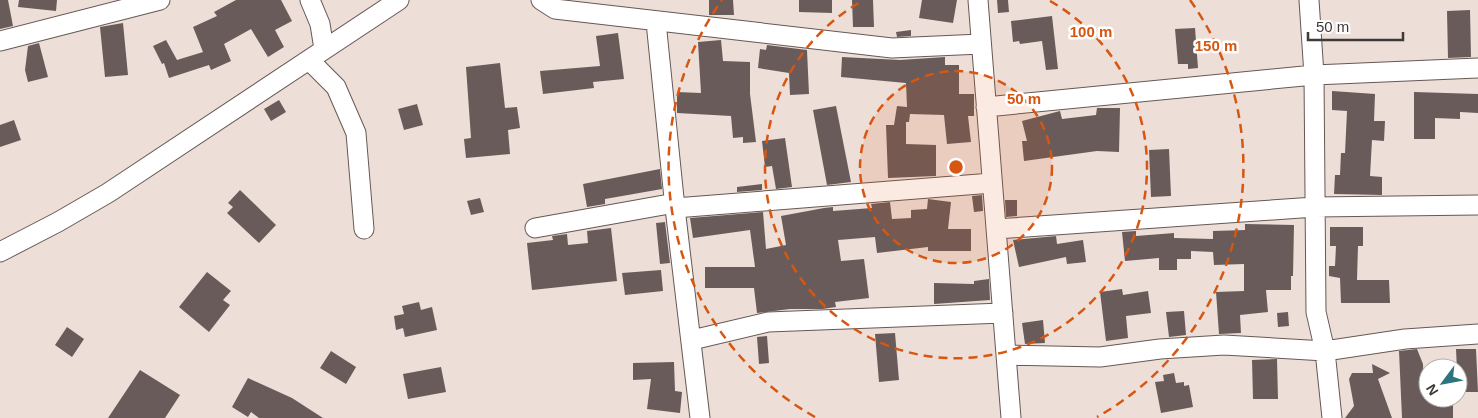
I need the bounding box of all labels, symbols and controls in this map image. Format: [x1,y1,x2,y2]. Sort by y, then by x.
scale bar [1308,10,1403,42]
text: 50 m [1316,18,1349,35]
text: 100 m [1070,23,1112,40]
text: 150 m [1195,37,1237,54]
text: 50 m [1007,90,1041,107]
centre of rings [947,158,965,176]
north arrow [1418,358,1468,408]
text: N [1423,381,1441,398]

